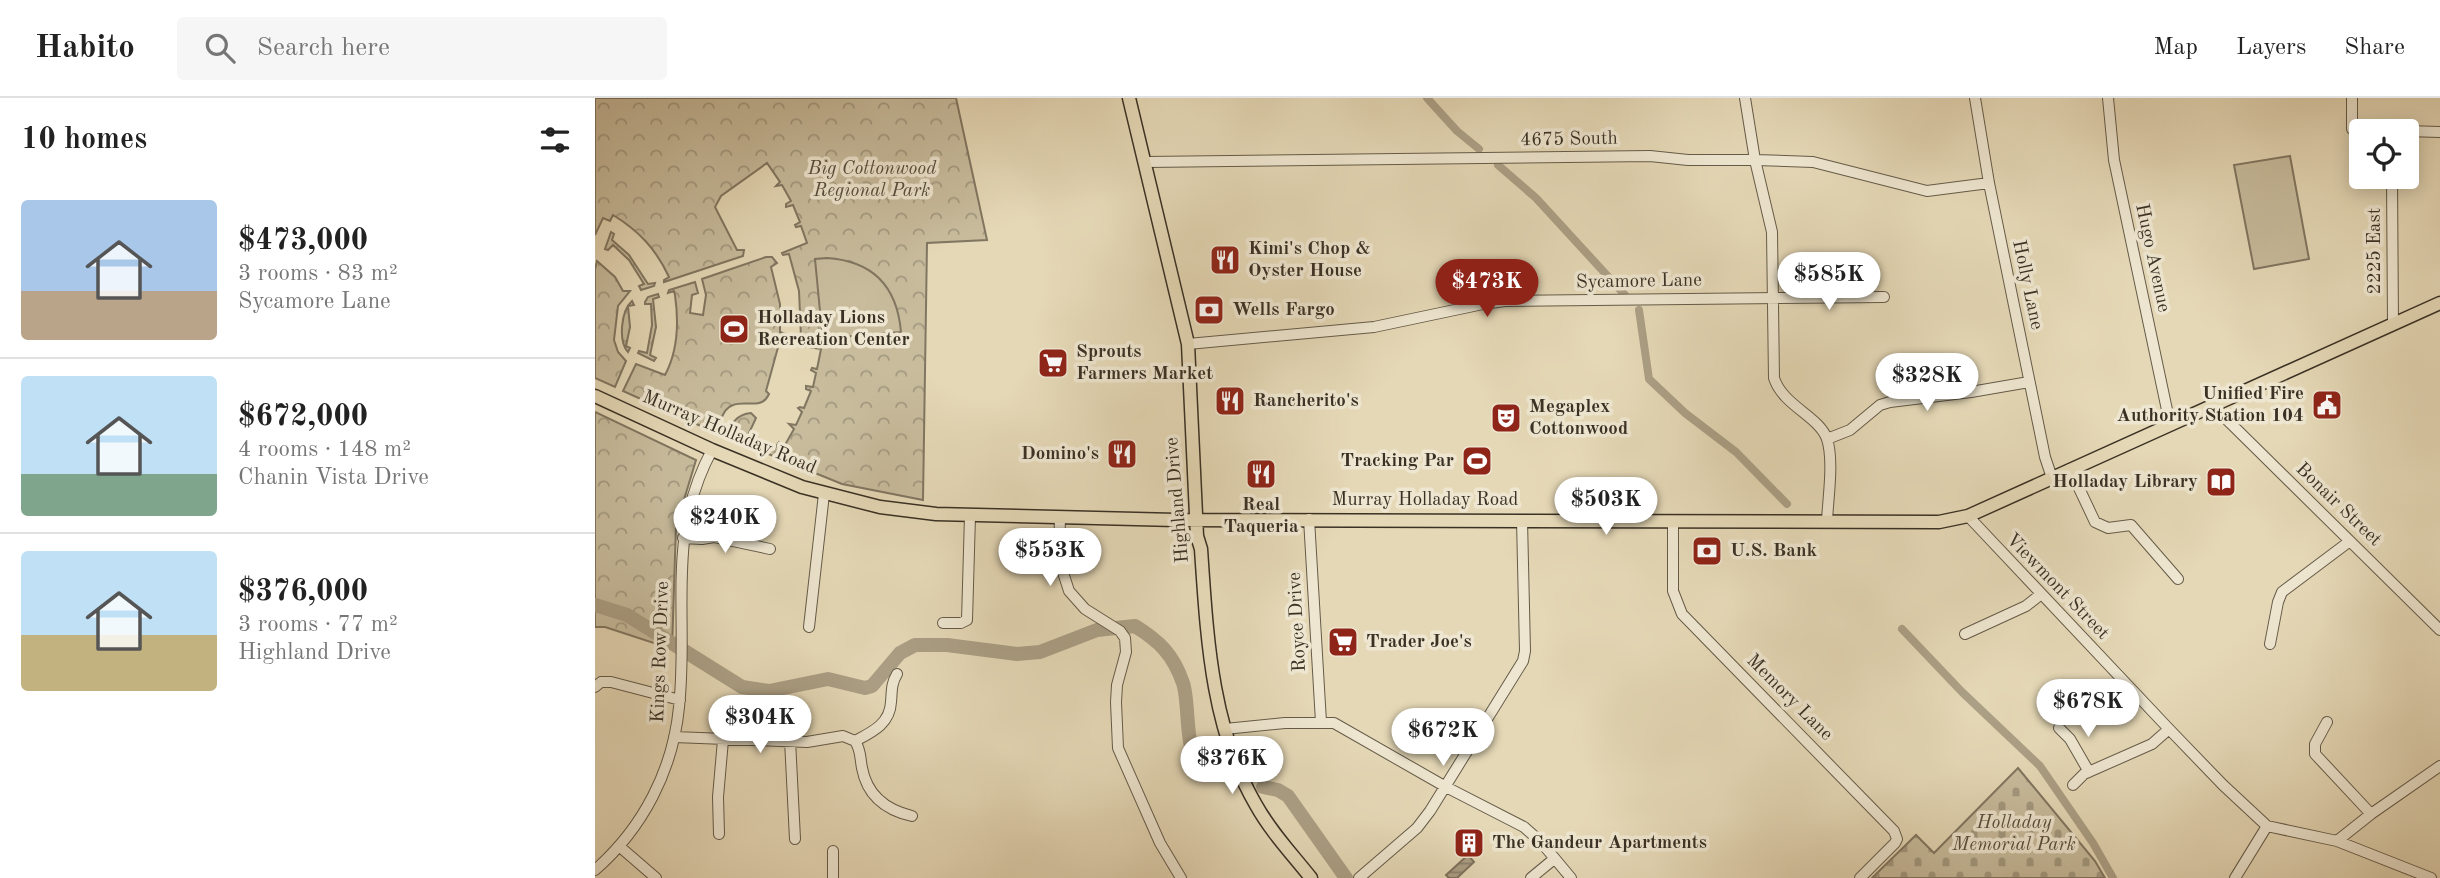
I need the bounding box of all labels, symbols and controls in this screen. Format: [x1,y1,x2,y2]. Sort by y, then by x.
search box [177,17,667,80]
icon: search [201,29,239,67]
text: Habito [35,32,135,65]
text: Search here [257,35,390,61]
text: Map [2154,36,2198,60]
text: Layers [2236,36,2306,60]
text: Share [2344,36,2405,60]
map controls [2349,119,2419,189]
button: locate [2349,119,2419,189]
icon: filters [536,121,574,159]
text: 10 homes [21,125,147,155]
street label: 4675 South [1520,130,1618,150]
park label: Big Cottonwood Regional Park [807,160,937,201]
street label: Hugo Avenue [2131,202,2173,314]
street label: 2225 East [2366,208,2385,294]
text: $473,000 [238,226,368,256]
icon: home [77,228,161,312]
street label: Holly Lane [2008,238,2046,332]
place label: Kimi's Chop & Oyster House [1248,240,1371,281]
restaurant icon: Kimi's Chop & Oyster House [1208,243,1242,277]
pin: $585K [1780,252,1878,312]
pin: $473K [1438,260,1536,319]
text: 3 rooms · 83 m² [238,262,398,285]
text: $585K [1793,263,1865,286]
text: $473K [1451,270,1523,293]
street label: Sycamore Lane [1576,271,1702,293]
text: Sycamore Lane [238,290,391,313]
bank icon: Wells Fargo [1192,293,1226,327]
place label: Wells Fargo [1232,301,1335,320]
place label: Holladay Lions Recreation Center [757,309,910,350]
sports icon: Holladay Lions Recreation Center [717,312,751,346]
place label: Sprouts Farmers Market [1076,343,1213,384]
supermarket icon: Sprouts Farmers Market [1036,346,1070,380]
pin: $328K [1878,354,1976,413]
text: $328K [1891,364,1963,387]
restaurant icon: Rancherito's [1213,384,1247,418]
place label: Unified Fire Authority Station 104 [2117,385,2304,426]
street label: Murray Holladay Road [639,388,819,478]
public building icon: Unified Fire Authority Station 104 [2310,388,2344,422]
place label: Rancherito's [1253,392,1359,411]
place label: Megaplex Cottonwood [1529,398,1628,439]
theatre icon: Megaplex Cottonwood [1489,401,1523,435]
text: $672,000 [238,402,368,432]
icon: home [77,404,161,488]
street label: Highland Drive [1163,436,1193,564]
restaurant icon: Domino's [1105,437,1139,471]
text: 4 rooms · 148 m² [238,438,411,461]
sports icon: Tracking Par [1460,444,1494,478]
place label: Domino's [1021,445,1099,464]
place label: Tracking Par [1341,452,1454,471]
restaurant icon: Real Taqueria [1244,457,1278,491]
street label: Bonair Street [2292,460,2384,550]
library icon: Holladay Library [2204,465,2238,499]
text: Chanin Vista Drive [238,466,429,489]
place label: Holladay Library [2052,473,2198,492]
pin: $503K [1557,478,1655,537]
text: $503K [1570,488,1642,511]
street label: Murray Holladay Road [1332,491,1519,510]
pin: $240K [676,496,774,555]
place label: Real Taqueria [1223,496,1299,537]
text: $240K [689,506,761,529]
pin: $553K [1001,528,1099,588]
street label: Viewmont Street [2002,530,2112,644]
bank icon: U.S. Bank [1690,534,1724,568]
text: $553K [1014,539,1086,562]
place label: U.S. Bank [1730,542,1818,561]
street label: Royce Drive [1286,571,1310,673]
text: $376,000 [238,577,368,607]
icon: home [77,579,161,663]
street label: Kings Row Drive [649,581,673,723]
text: 3 rooms · 77 m² [238,613,398,636]
supermarket icon: Trader Joe's [1326,625,1360,659]
place label: Trader Joe's [1366,633,1472,652]
text: Highland Drive [238,641,391,664]
street label: Memory Lane [1742,651,1836,745]
pin: $678K [2039,680,2137,739]
text: $678K [2052,690,2124,713]
pin: $304K [711,696,809,755]
text: $304K [724,706,796,729]
pin: $672K [1394,708,1492,768]
text: $672K [1407,719,1479,742]
pin: $376K [1183,736,1281,796]
text: $376K [1196,747,1268,770]
park label: Holladay Memorial Park [1951,814,2076,855]
building icon: The Gandeur Apartments [1452,826,1486,860]
place label: The Gandeur Apartments [1492,834,1707,853]

